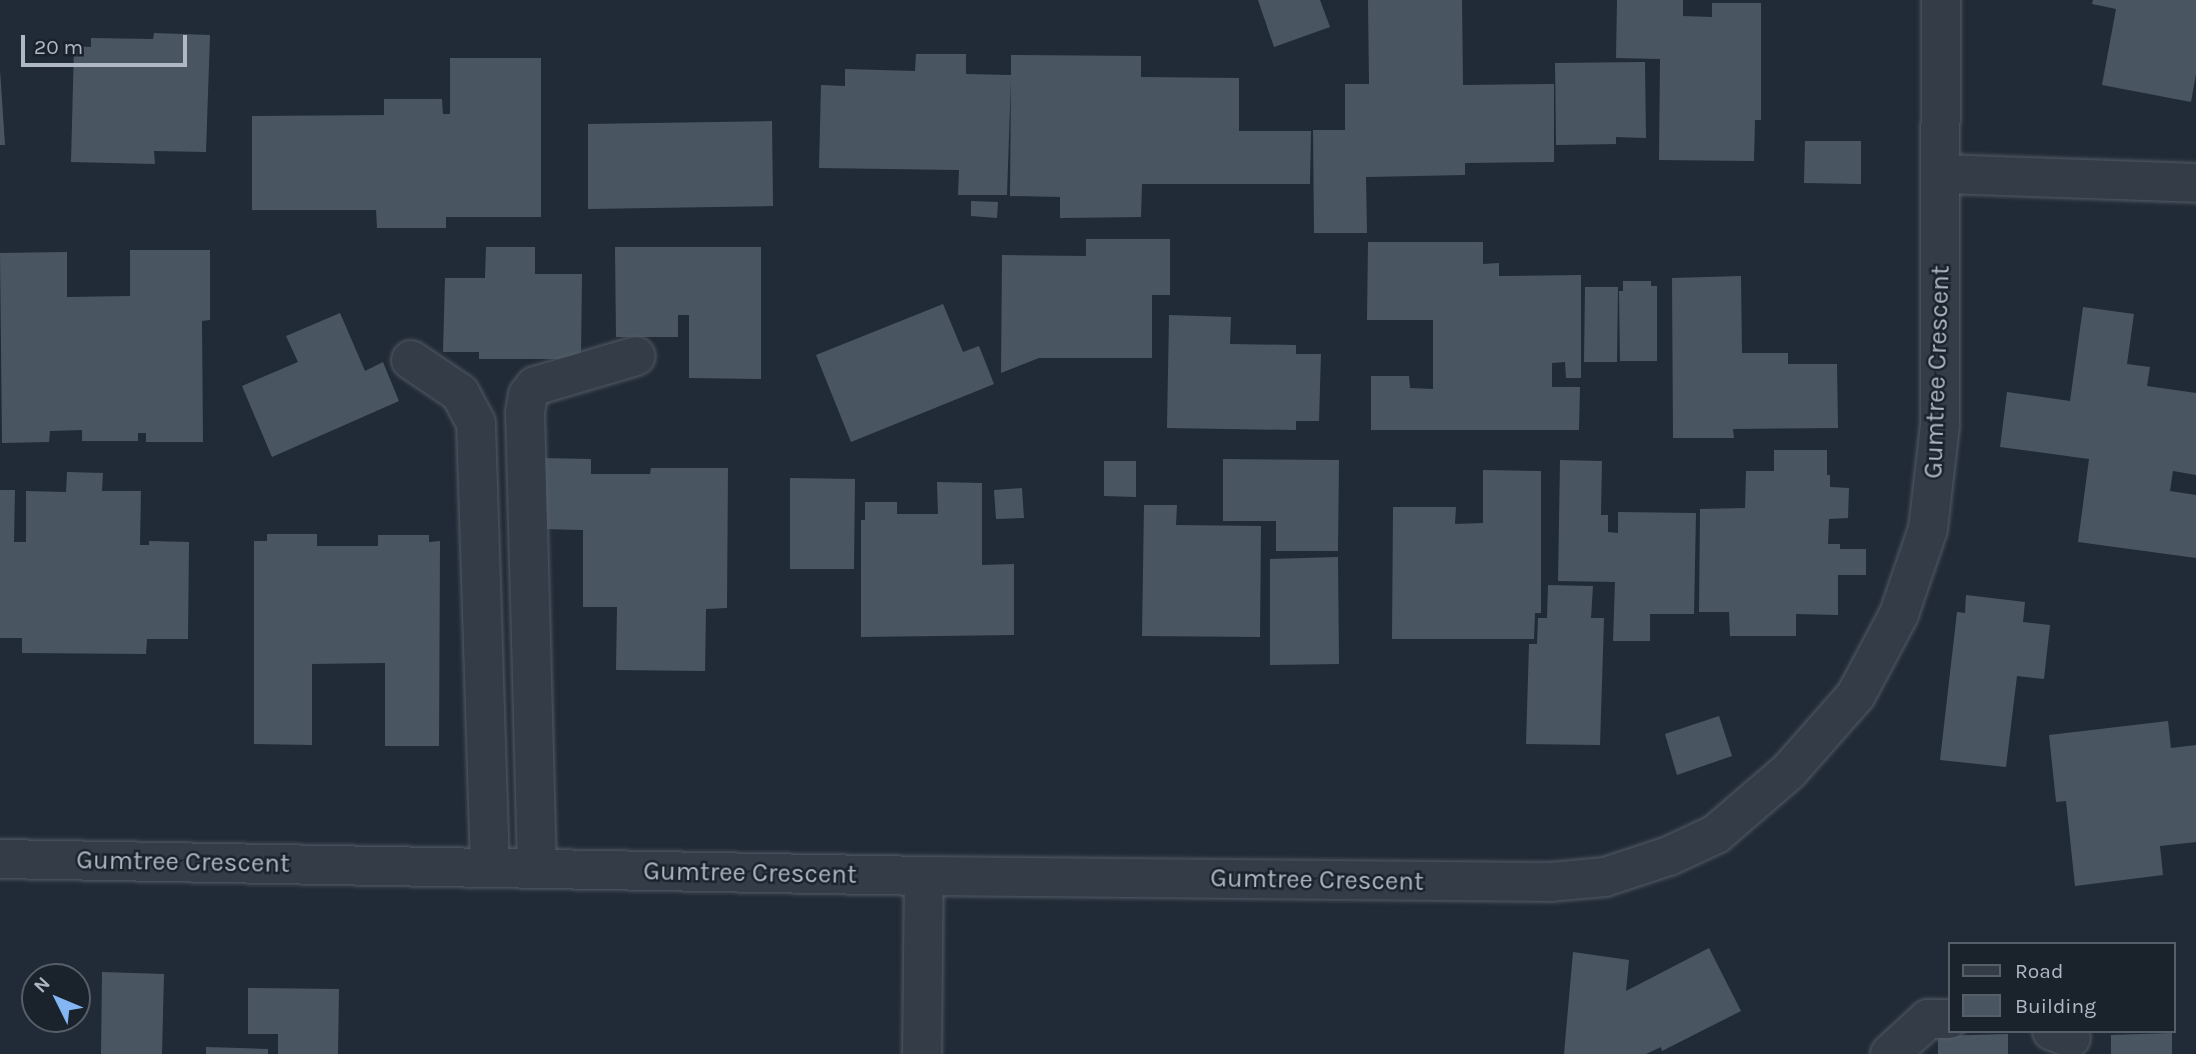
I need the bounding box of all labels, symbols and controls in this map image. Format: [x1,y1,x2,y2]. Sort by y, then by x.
scale bar [24,21,191,65]
text: 20 m [34,35,83,59]
street label: Gumtree Crescent [1918,265,1956,479]
street label: Gumtree Crescent [76,845,290,879]
street label: Gumtree Crescent [643,856,857,890]
street label: Gumtree Crescent [1210,863,1424,897]
legend [1948,942,2175,1033]
text: Road [2015,959,2063,983]
north arrow [21,963,91,1033]
text: N [29,973,55,998]
text: Building [2015,994,2096,1018]

